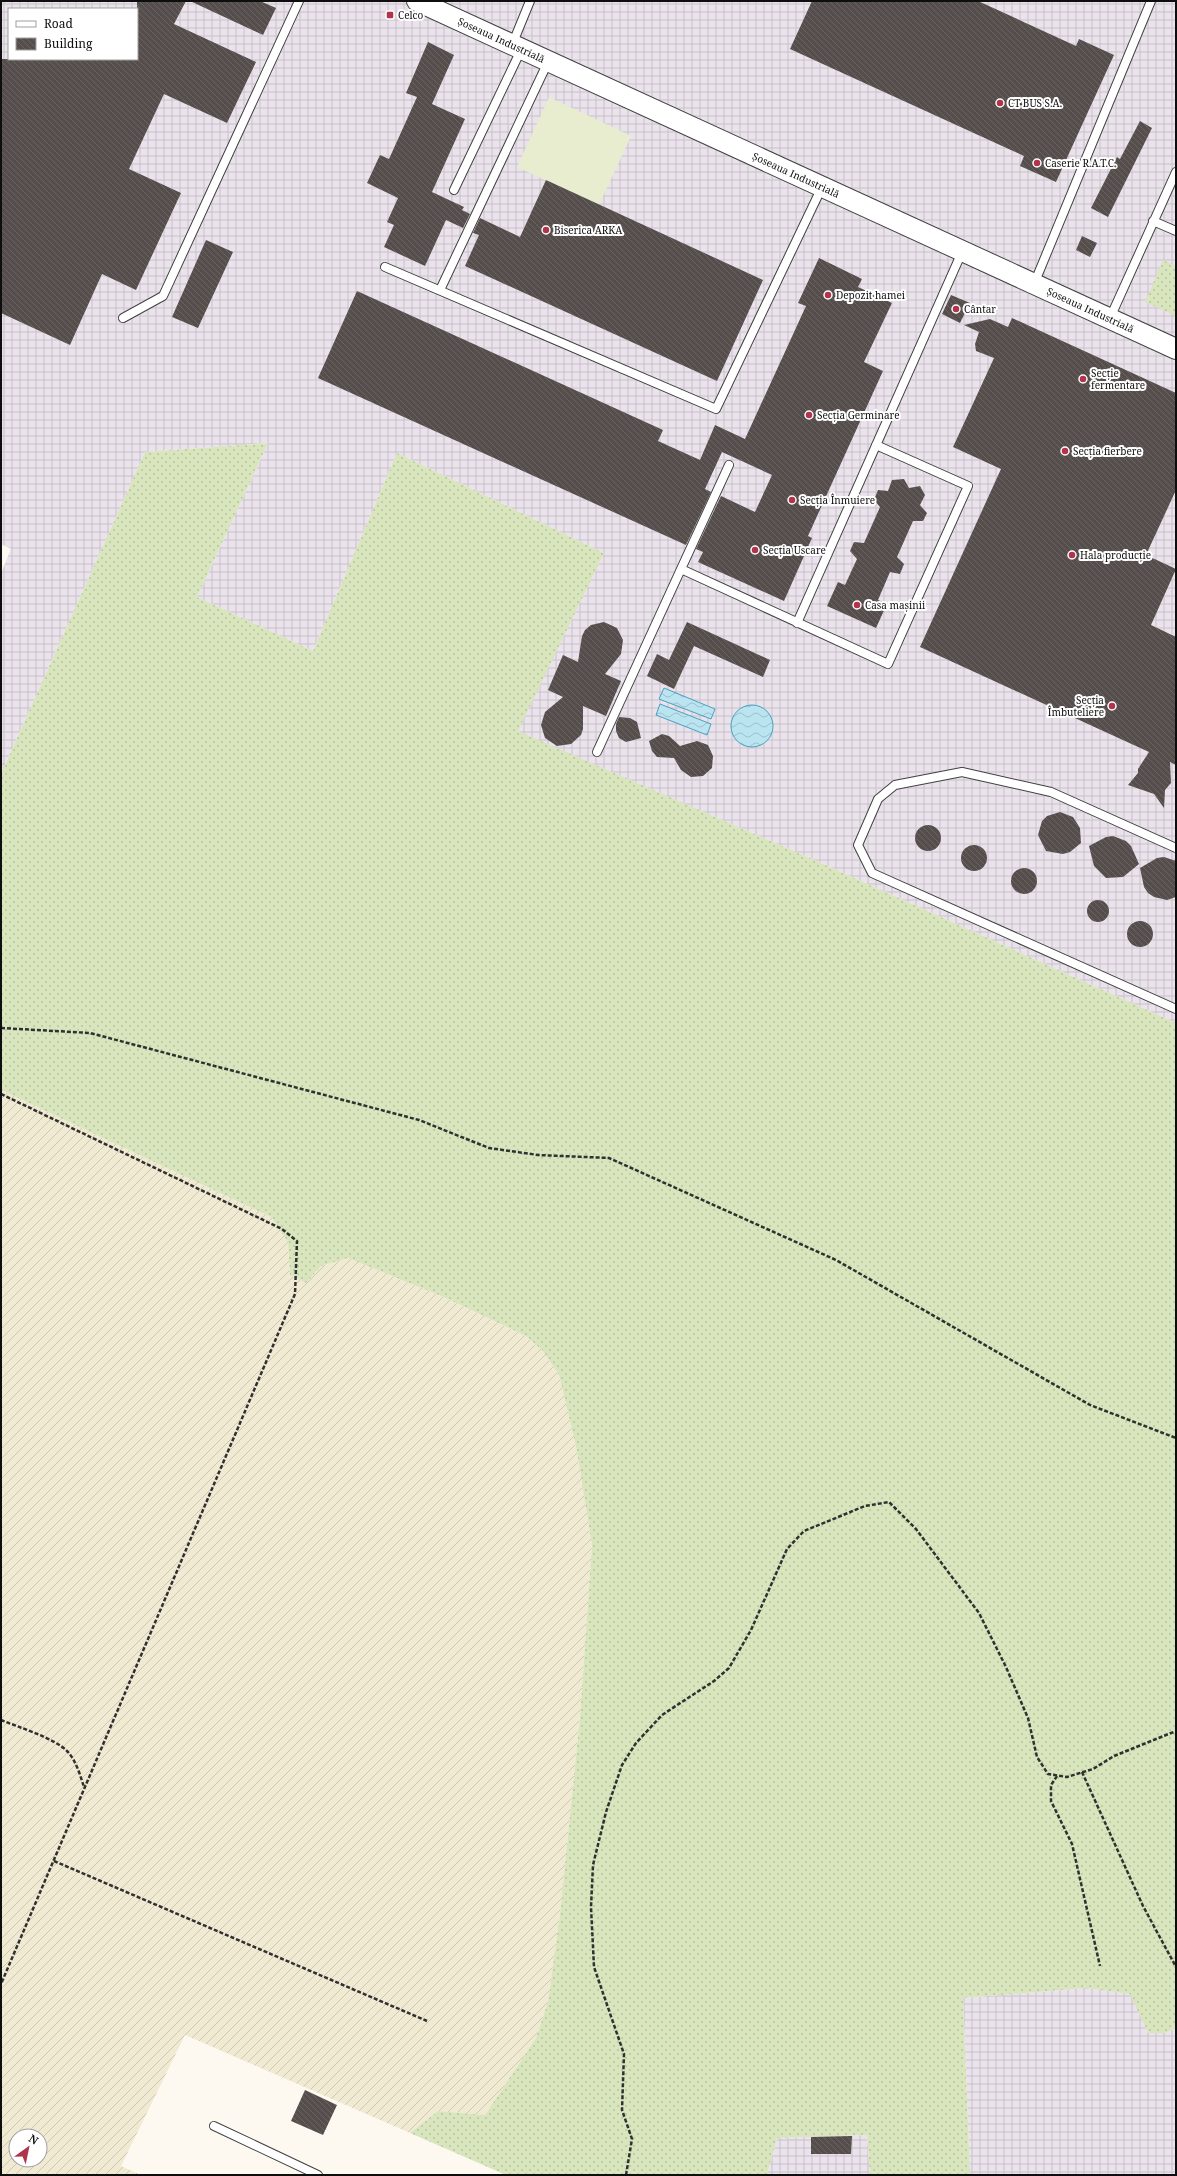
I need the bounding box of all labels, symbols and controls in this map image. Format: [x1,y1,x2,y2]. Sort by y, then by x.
legend [8,8,138,60]
place label: Celco [398,8,424,22]
marker: Celco [385,10,395,20]
street label: Șoseaua Industrială [456,14,548,66]
text: Road [44,15,74,32]
text: Building [44,35,93,52]
place label: CT BUS S.A. [1008,96,1062,110]
marker: CT BUS S.A. [995,98,1005,108]
street label: Șoseaua Industrială [750,149,842,201]
place label: Caserie R.A.T.C. [1045,156,1116,170]
marker: Caserie R.A.T.C. [1032,158,1042,168]
place label: Biserica ARKA [554,223,623,237]
marker: Biserica ARKA [541,225,551,235]
street label: Șoseaua Industrială [1045,284,1137,336]
place label: Depozit hamei [836,288,906,302]
marker: Depozit hamei [823,290,833,300]
place label: Cântar [964,302,996,316]
marker: Cântar [951,304,961,314]
place label: Secție fermentare [1091,366,1145,392]
marker: Secție fermentare [1078,374,1088,384]
place label: Secția Germinare [817,408,900,422]
marker: Secția Germinare [804,410,814,420]
place label: Secția fierbere [1073,444,1142,458]
marker: Secția fierbere [1060,446,1070,456]
place label: Secția Înmuiere [800,493,875,507]
marker: Secția Înmuiere [787,495,797,505]
place label: Secția Uscare [763,543,826,557]
marker: Secția Uscare [750,545,760,555]
place label: Hala producție [1080,548,1151,562]
marker: Hala producție [1067,550,1077,560]
place label: Casa mașinii [865,598,926,612]
marker: Casa mașinii [852,600,862,610]
place label: Secția Îmbuteliere [1048,693,1104,719]
marker: Secția Îmbuteliere [1107,701,1117,711]
north arrow [8,2128,48,2168]
text: N [26,2131,42,2148]

